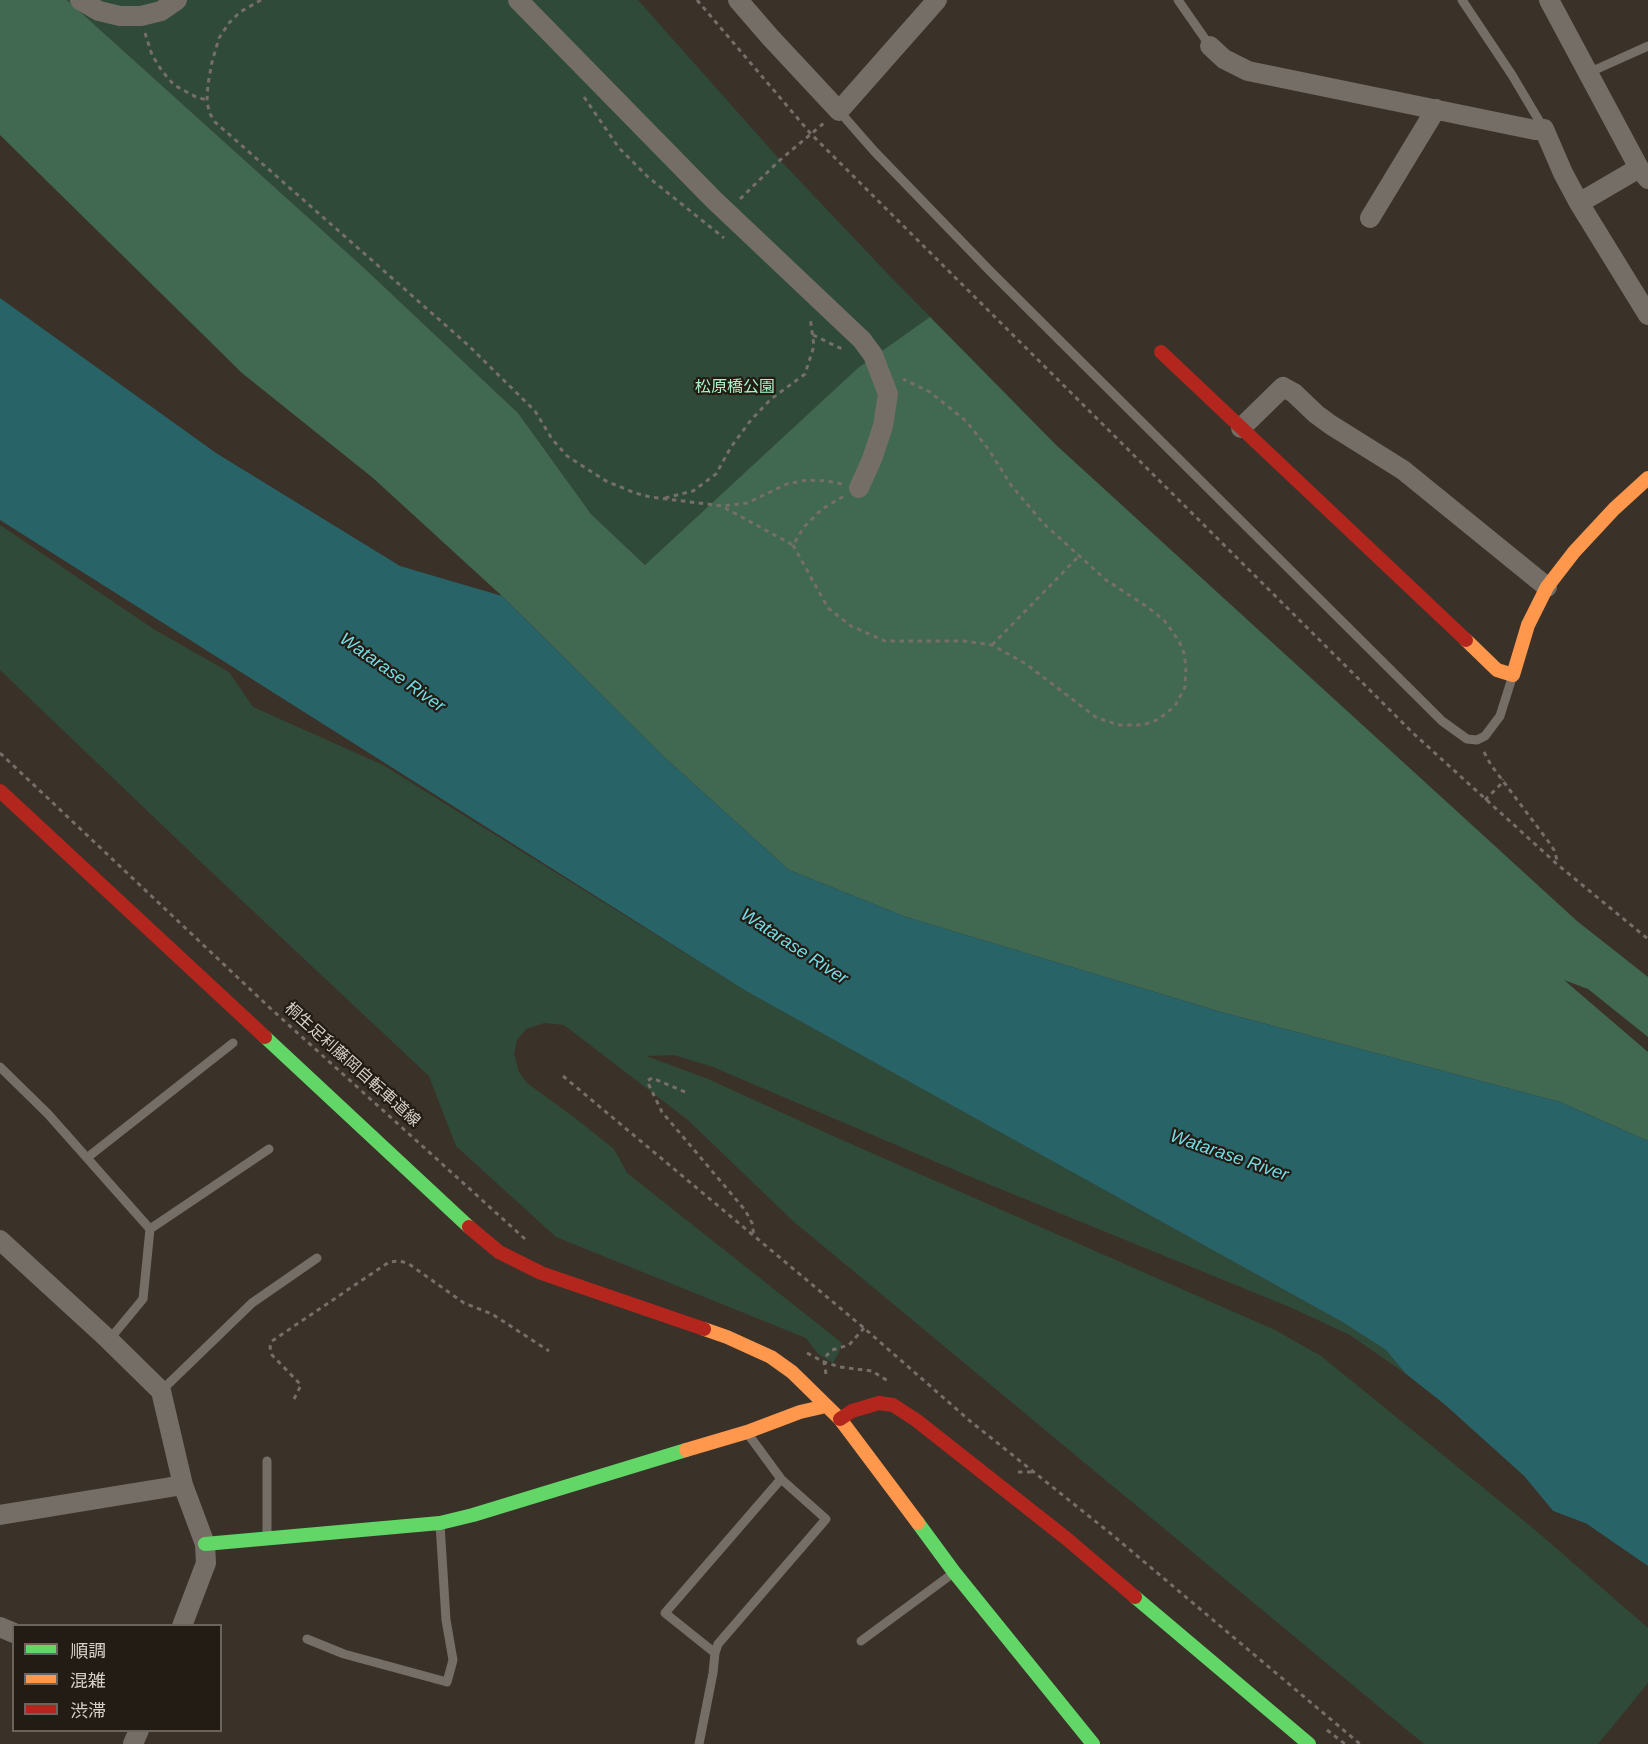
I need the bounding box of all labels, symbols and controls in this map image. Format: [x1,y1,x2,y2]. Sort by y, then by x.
park label: 松原橋公園 [695,378,775,398]
water label: Watarase River [335,629,449,717]
water label: Watarase River [736,904,852,990]
street label: 桐生足利藤岡自転車道線 [280,999,424,1131]
water label: Watarase River [1167,1126,1291,1186]
legend [12,1624,222,1732]
text: 順調 [70,1641,106,1661]
text: 混雑 [70,1671,106,1691]
text: 渋滞 [70,1701,106,1721]

